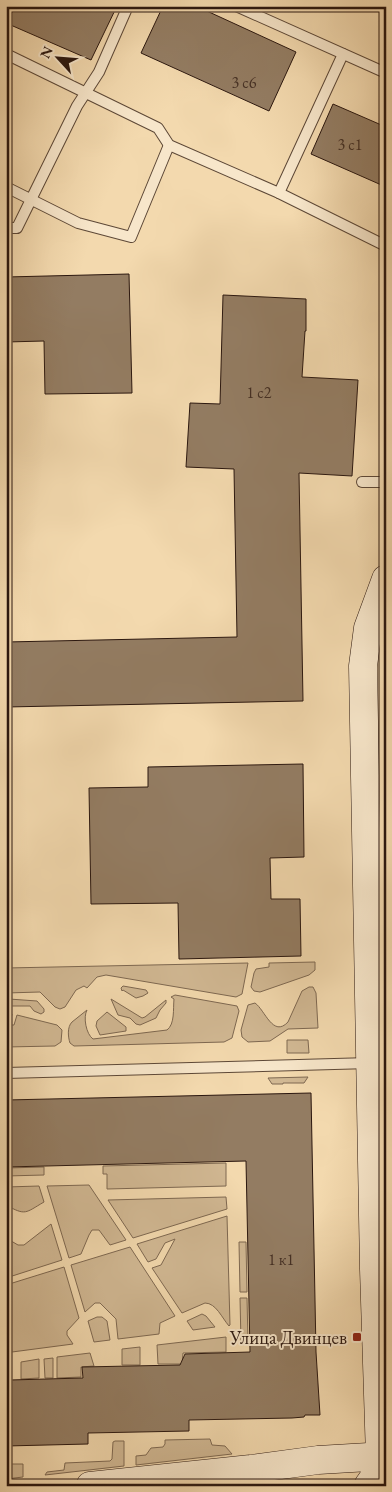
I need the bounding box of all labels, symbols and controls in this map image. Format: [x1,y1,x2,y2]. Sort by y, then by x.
north arrow [32,32,82,82]
text: N [36,43,57,61]
house number: 3 с6 [231,72,257,93]
house number: 3 с1 [337,134,363,155]
house number: 1 с2 [246,382,272,403]
house number: 1 к1 [268,1249,294,1270]
place label: Улица Двинцев [229,1325,347,1350]
marker: Улица Двинцев [351,1331,363,1343]

